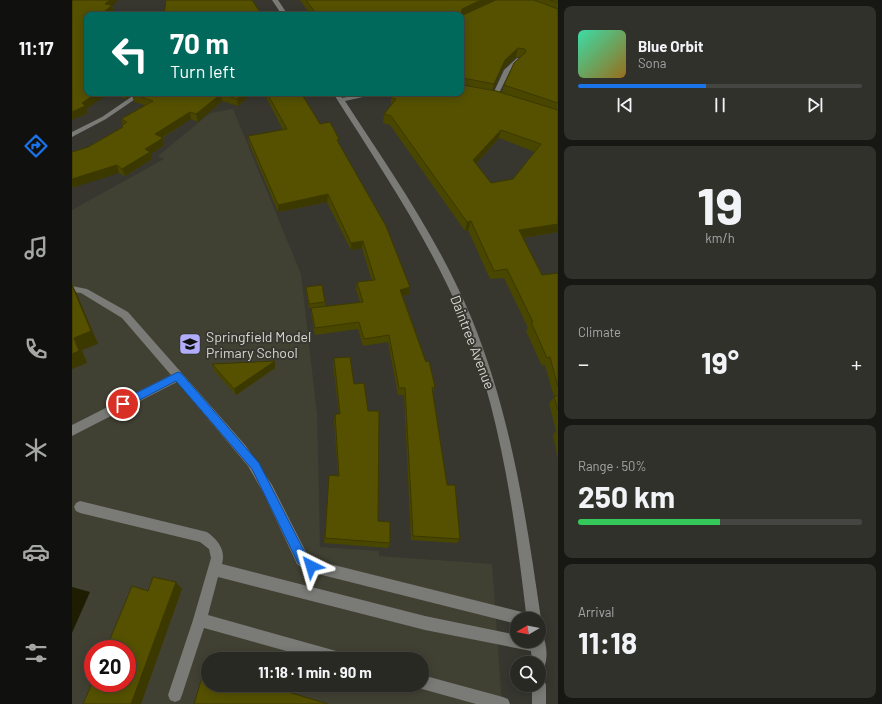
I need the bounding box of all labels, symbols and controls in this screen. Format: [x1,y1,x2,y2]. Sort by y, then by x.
text: 70 m [170,26,229,60]
icon: left [104,28,156,80]
text: 11:17 [19,37,53,59]
text: Blue Orbit [638,37,703,55]
text: Sona [638,55,666,71]
text: Turn left [170,60,236,82]
icon: previous [614,94,636,116]
icon: pause [709,94,731,116]
icon: next [804,94,826,116]
icon: directions [22,132,50,160]
text: 19 [697,173,743,235]
text: km/h [705,230,735,246]
icon: music [22,234,50,262]
street label: Daintree Avenue [447,293,499,391]
text: Climate [578,324,621,340]
place label: Springfield Model Primary School [206,328,311,361]
school or university icon: Springfield Model Primary School [177,331,203,357]
icon: phone [22,335,50,363]
text: 19° [701,344,739,380]
text: − [578,350,589,376]
text: + [851,350,862,376]
pin [106,387,140,421]
icon: arrive [112,393,134,415]
icon: climate [22,436,50,464]
text: Range · 50% [578,458,646,474]
text: 250 km [578,478,675,514]
icon: car [22,538,50,566]
position arrow [290,545,332,587]
text: Arrival [578,604,614,620]
north arrow [510,612,546,648]
map controls [510,612,546,692]
text: 11:18 [578,624,637,660]
icon: filters [22,639,50,667]
speed limit sign: 20 [84,640,136,692]
button: search [510,656,546,692]
text: 11:18 · 1 min · 90 m [258,663,372,681]

